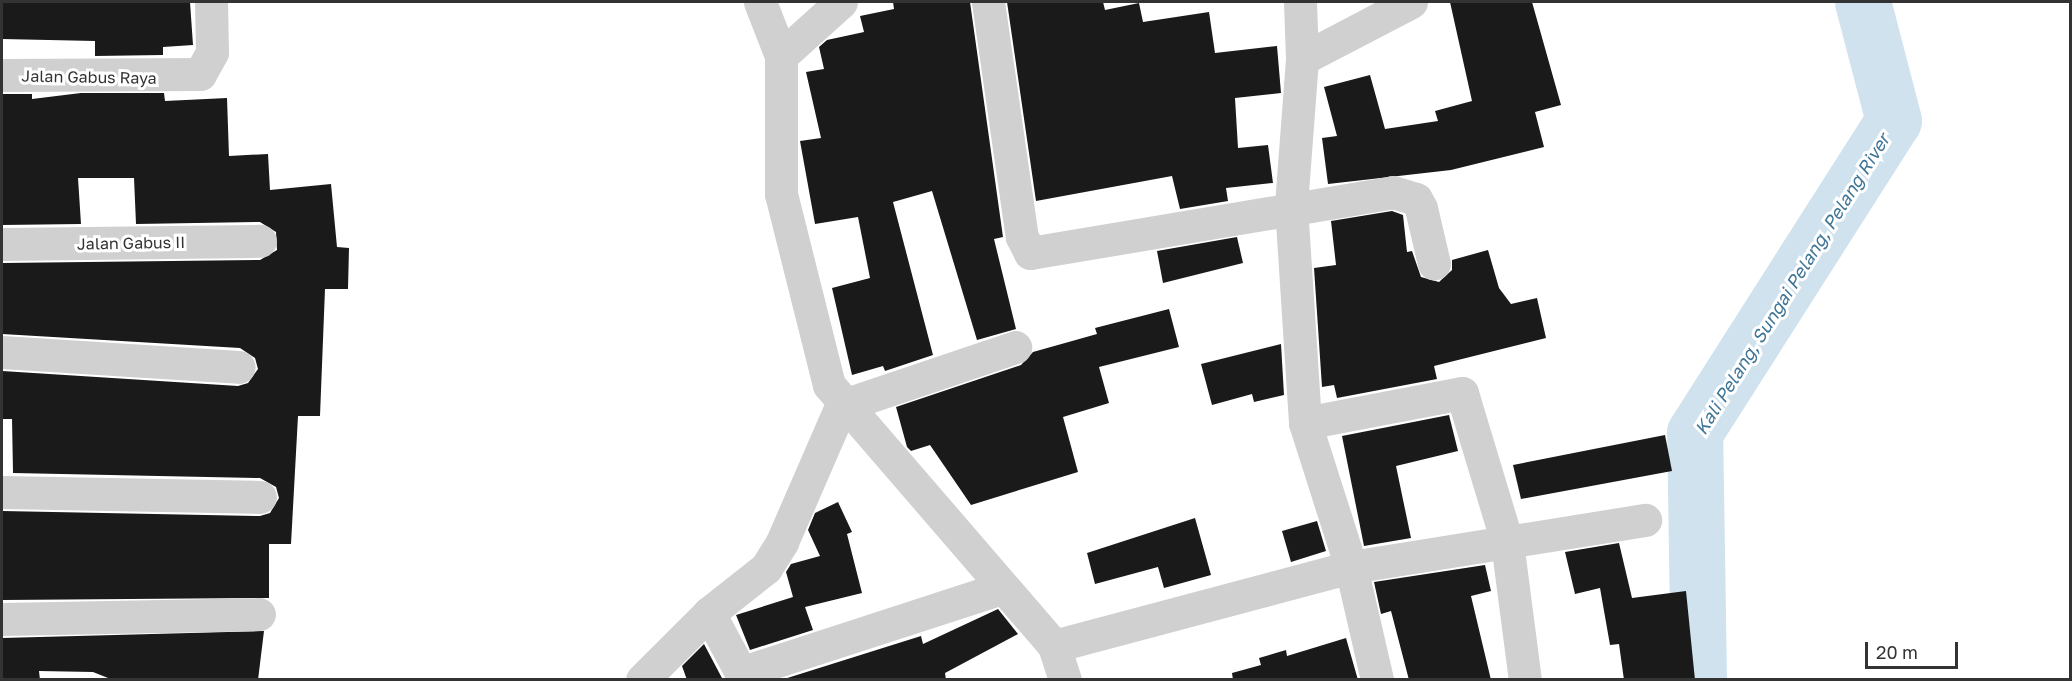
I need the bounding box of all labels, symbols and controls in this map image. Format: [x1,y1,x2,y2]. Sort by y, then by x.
street label: Jalan Gabus Raya [21,66,157,88]
water label: Kali Pelang, Sungai Pelang, Pelang River [1690,130,1894,438]
street label: Jalan Gabus II [77,232,185,254]
scale bar [1868,630,1961,668]
text: 20 m [1876,641,1918,663]

